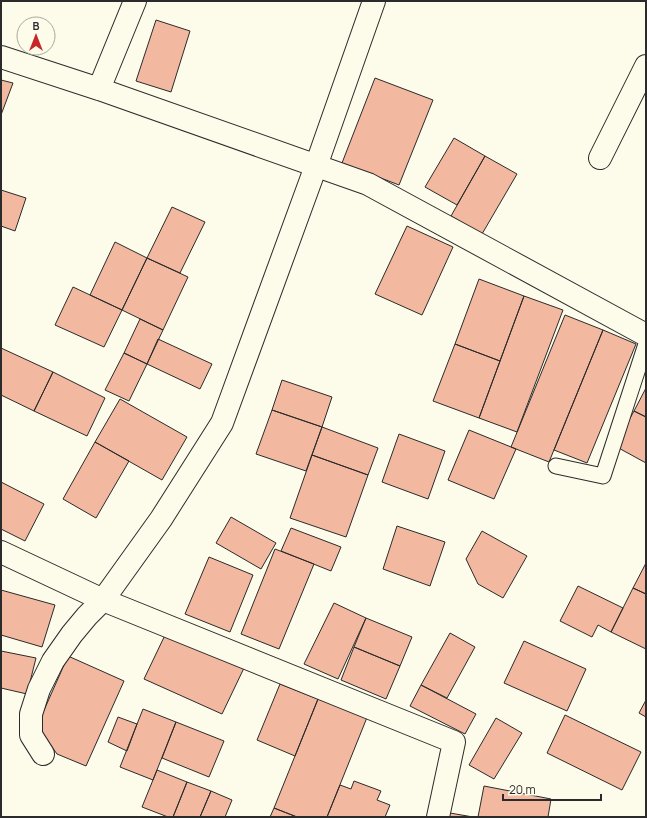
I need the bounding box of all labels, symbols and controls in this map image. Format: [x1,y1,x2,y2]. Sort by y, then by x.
north arrow [16,16,56,56]
text: B [33,18,40,33]
scale bar [503,776,601,802]
text: 20 m [509,781,536,798]

